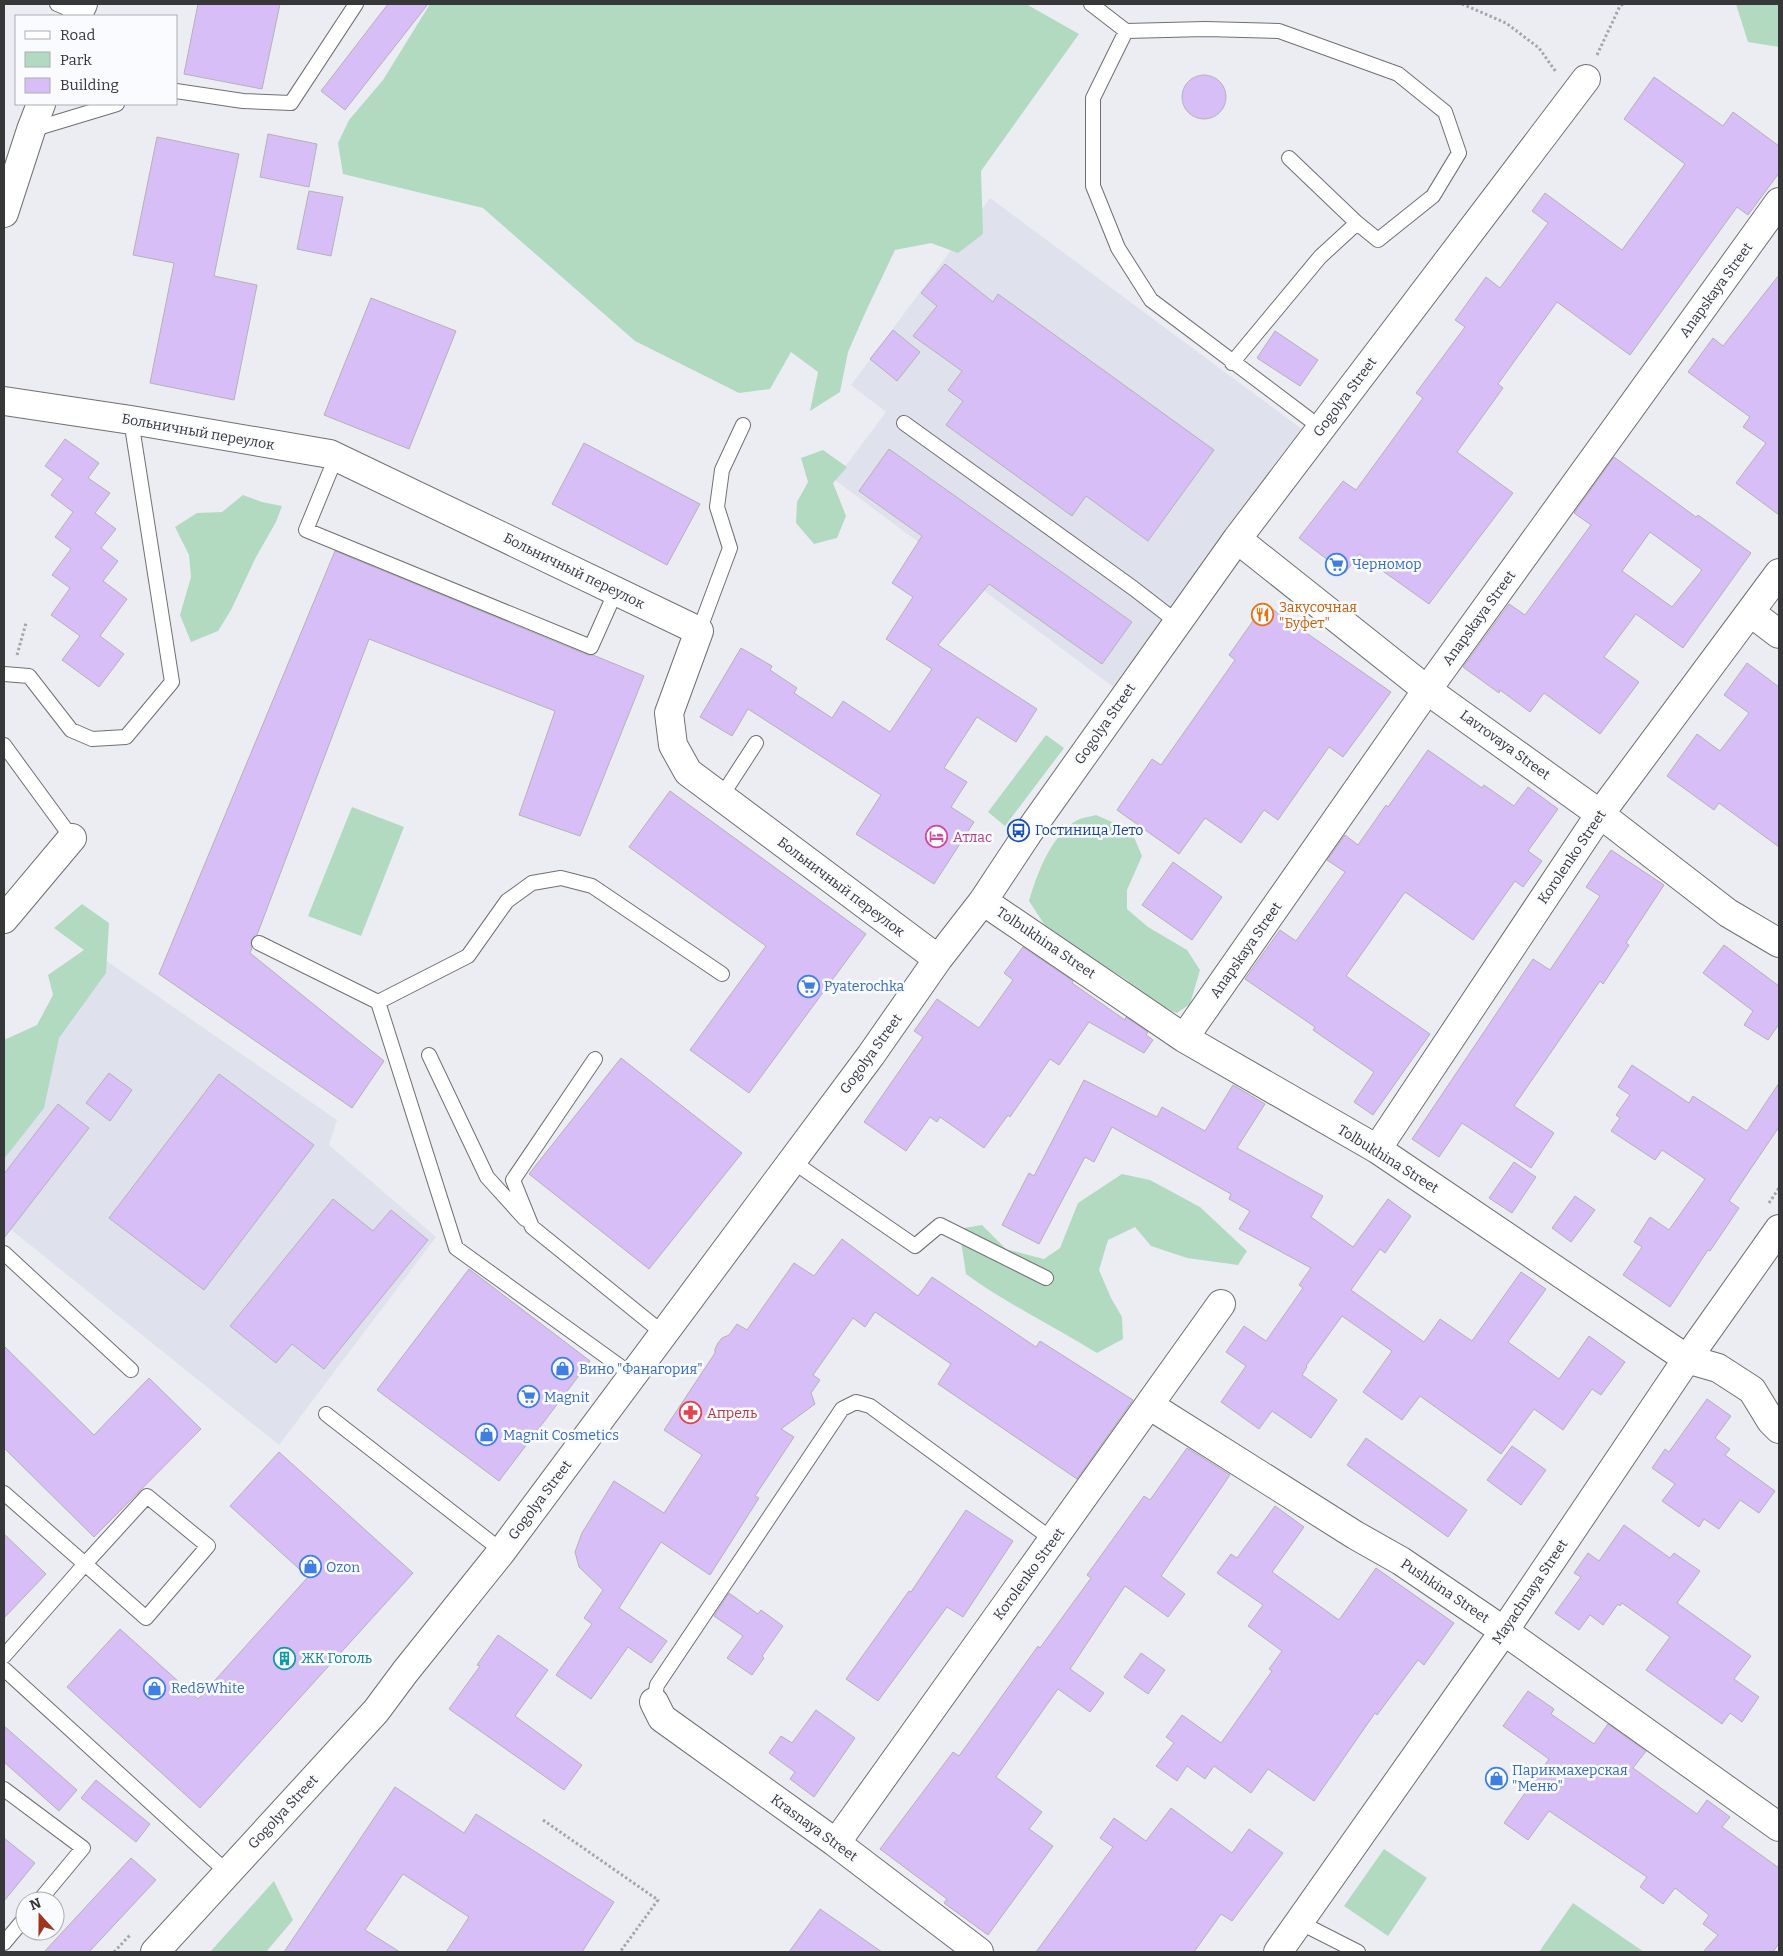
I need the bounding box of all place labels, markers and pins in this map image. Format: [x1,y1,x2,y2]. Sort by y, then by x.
supermarket icon: Черномор [1324,552,1348,576]
place label: Черномор [1352,556,1422,573]
place label: Закусочная "Буфет" [1279,599,1357,632]
restaurant icon: Закусочная "Буфет" [1251,603,1275,627]
bus stop icon: Гостиница Лето [1007,818,1031,842]
place label: Гостиница Лето [1035,822,1143,839]
hotel icon: Атлас [925,825,949,849]
place label: Атлас [953,829,992,846]
supermarket icon: Pyaterochka [796,974,820,998]
place label: Pyaterochka [824,978,905,995]
shop icon: Вино "Фанагория" [551,1357,575,1381]
place label: Вино "Фанагория" [579,1361,703,1378]
supermarket icon: Magnit [516,1385,540,1409]
place label: Magnit [544,1389,590,1406]
pharmacy icon: Апрель [679,1401,703,1425]
place label: Апрель [707,1405,757,1422]
shop icon: Magnit Cosmetics [475,1423,499,1447]
place label: Magnit Cosmetics [503,1427,619,1444]
shop icon: Ozon [298,1555,322,1579]
place label: Ozon [326,1559,360,1576]
building icon: ЖК Гоголь [273,1646,297,1670]
place label: ЖК Гоголь [301,1650,372,1667]
shop icon: Red&White [143,1676,167,1700]
place label: Red&White [171,1680,245,1697]
place label: Парикмахерская "Меню" [1512,1762,1628,1795]
shop icon: Парикмахерская "Меню" [1484,1766,1508,1790]

